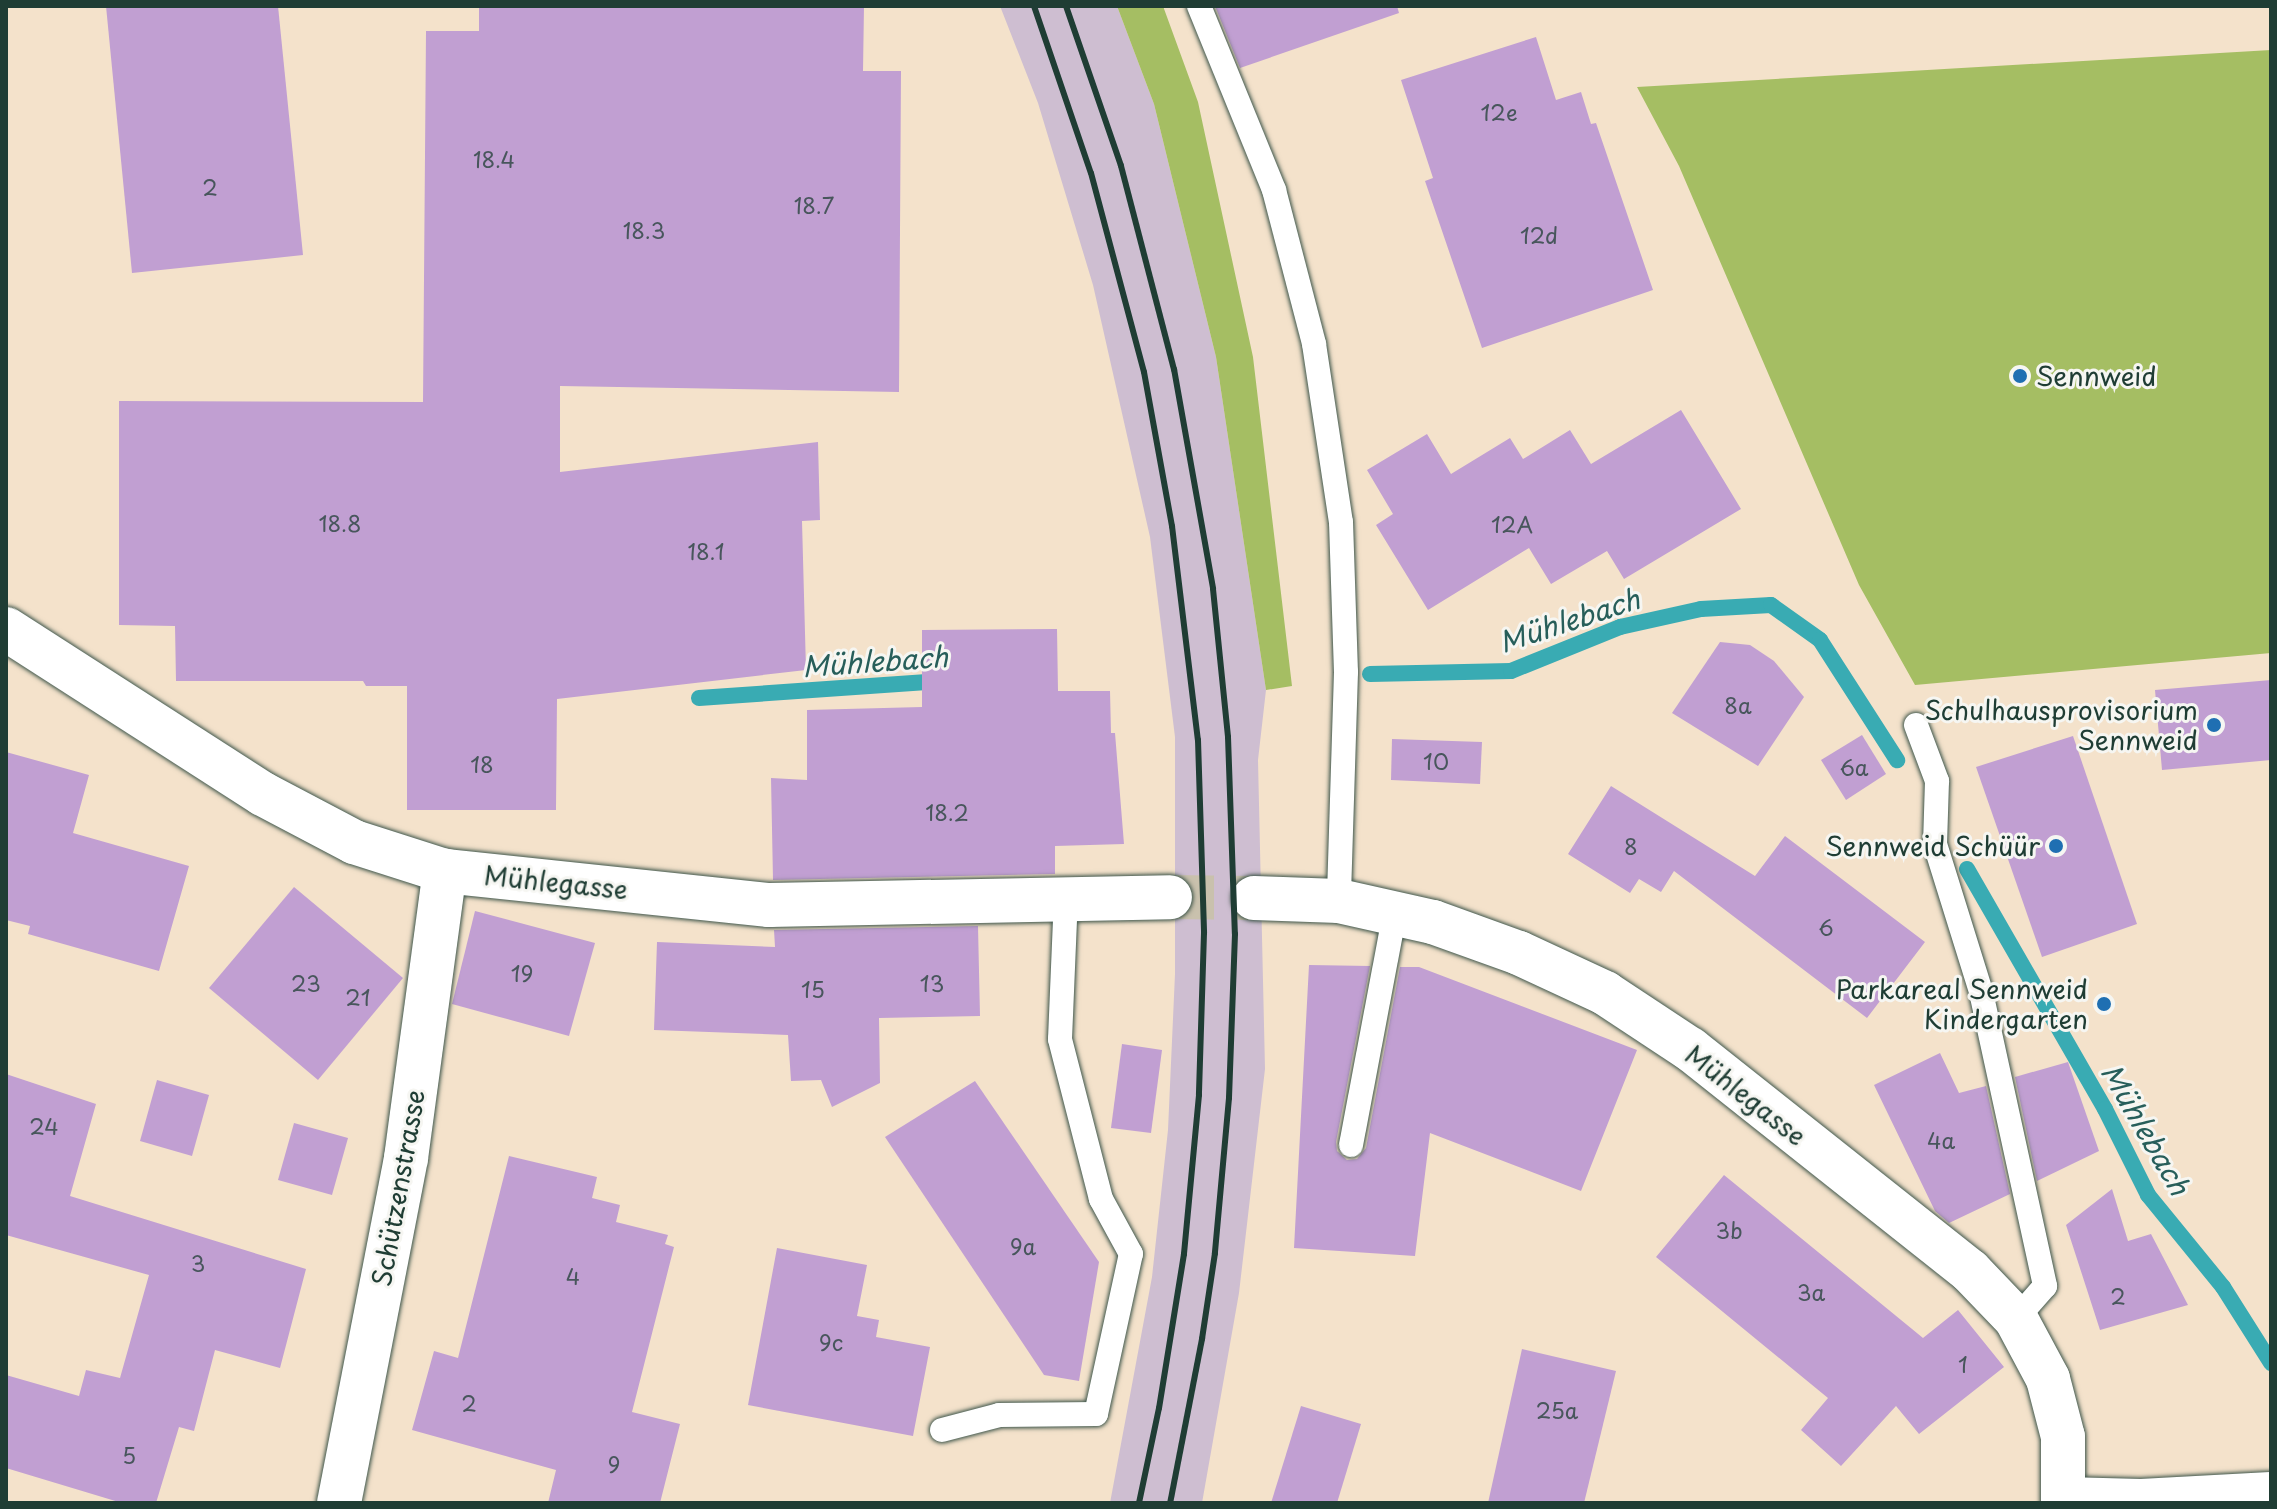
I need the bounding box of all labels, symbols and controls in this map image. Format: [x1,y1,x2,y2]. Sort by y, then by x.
house number: 12e [1480,99,1518,125]
house number: 18.4 [473,146,515,172]
house number: 2 [202,174,218,200]
house number: 18.7 [794,192,834,218]
house number: 18.3 [623,217,665,243]
house number: 12d [1520,222,1558,248]
place label: Sennweid [2036,360,2157,392]
marker: Sennweid [2011,367,2029,385]
house number: 18.8 [318,510,362,536]
house number: 12A [1491,511,1533,537]
house number: 18.1 [687,538,725,564]
water label: Mühlebach [1494,581,1644,659]
water label: Mühlebach [801,639,949,683]
house number: 8a [1724,692,1752,718]
place label: Schulhausprovisorium Sennweid [1925,694,2198,756]
marker: Schulhausprovisorium Sennweid [2205,716,2223,734]
house number: 10 [1423,748,1449,774]
house number: 18 [470,751,494,777]
house number: 6a [1839,754,1869,780]
house number: 18.2 [925,799,969,825]
place label: Sennweid Schüür [1825,830,2040,862]
house number: 8 [1624,833,1638,859]
marker: Sennweid Schüür [2047,837,2065,855]
street label: Mühlegasse [483,859,629,905]
house number: 6 [1818,914,1834,940]
house number: 19 [511,960,533,986]
house number: 23 [291,970,321,996]
house number: 13 [920,970,944,996]
place label: Parkareal Sennweid Kindergarten [1835,973,2088,1034]
house number: 15 [801,976,825,1002]
house number: 21 [345,984,371,1010]
marker: Parkareal Sennweid Kindergarten [2095,995,2113,1013]
street label: Mühlegasse [1680,1038,1812,1152]
water label: Mühlebach [2095,1057,2197,1201]
street label: Schützenstrasse [365,1087,431,1289]
house number: 24 [29,1113,59,1139]
house number: 4a [1927,1127,1955,1153]
house number: 3b [1715,1217,1743,1243]
house number: 9a [1010,1233,1036,1259]
house number: 3 [191,1250,205,1276]
house number: 4 [566,1263,580,1289]
house number: 3a [1797,1279,1825,1305]
house number: 2 [2110,1283,2126,1309]
house number: 9c [819,1329,843,1355]
house number: 1 [1958,1351,1968,1377]
house number: 2 [461,1390,477,1416]
house number: 25a [1536,1397,1578,1423]
house number: 5 [122,1442,136,1468]
house number: 9 [608,1451,620,1477]

